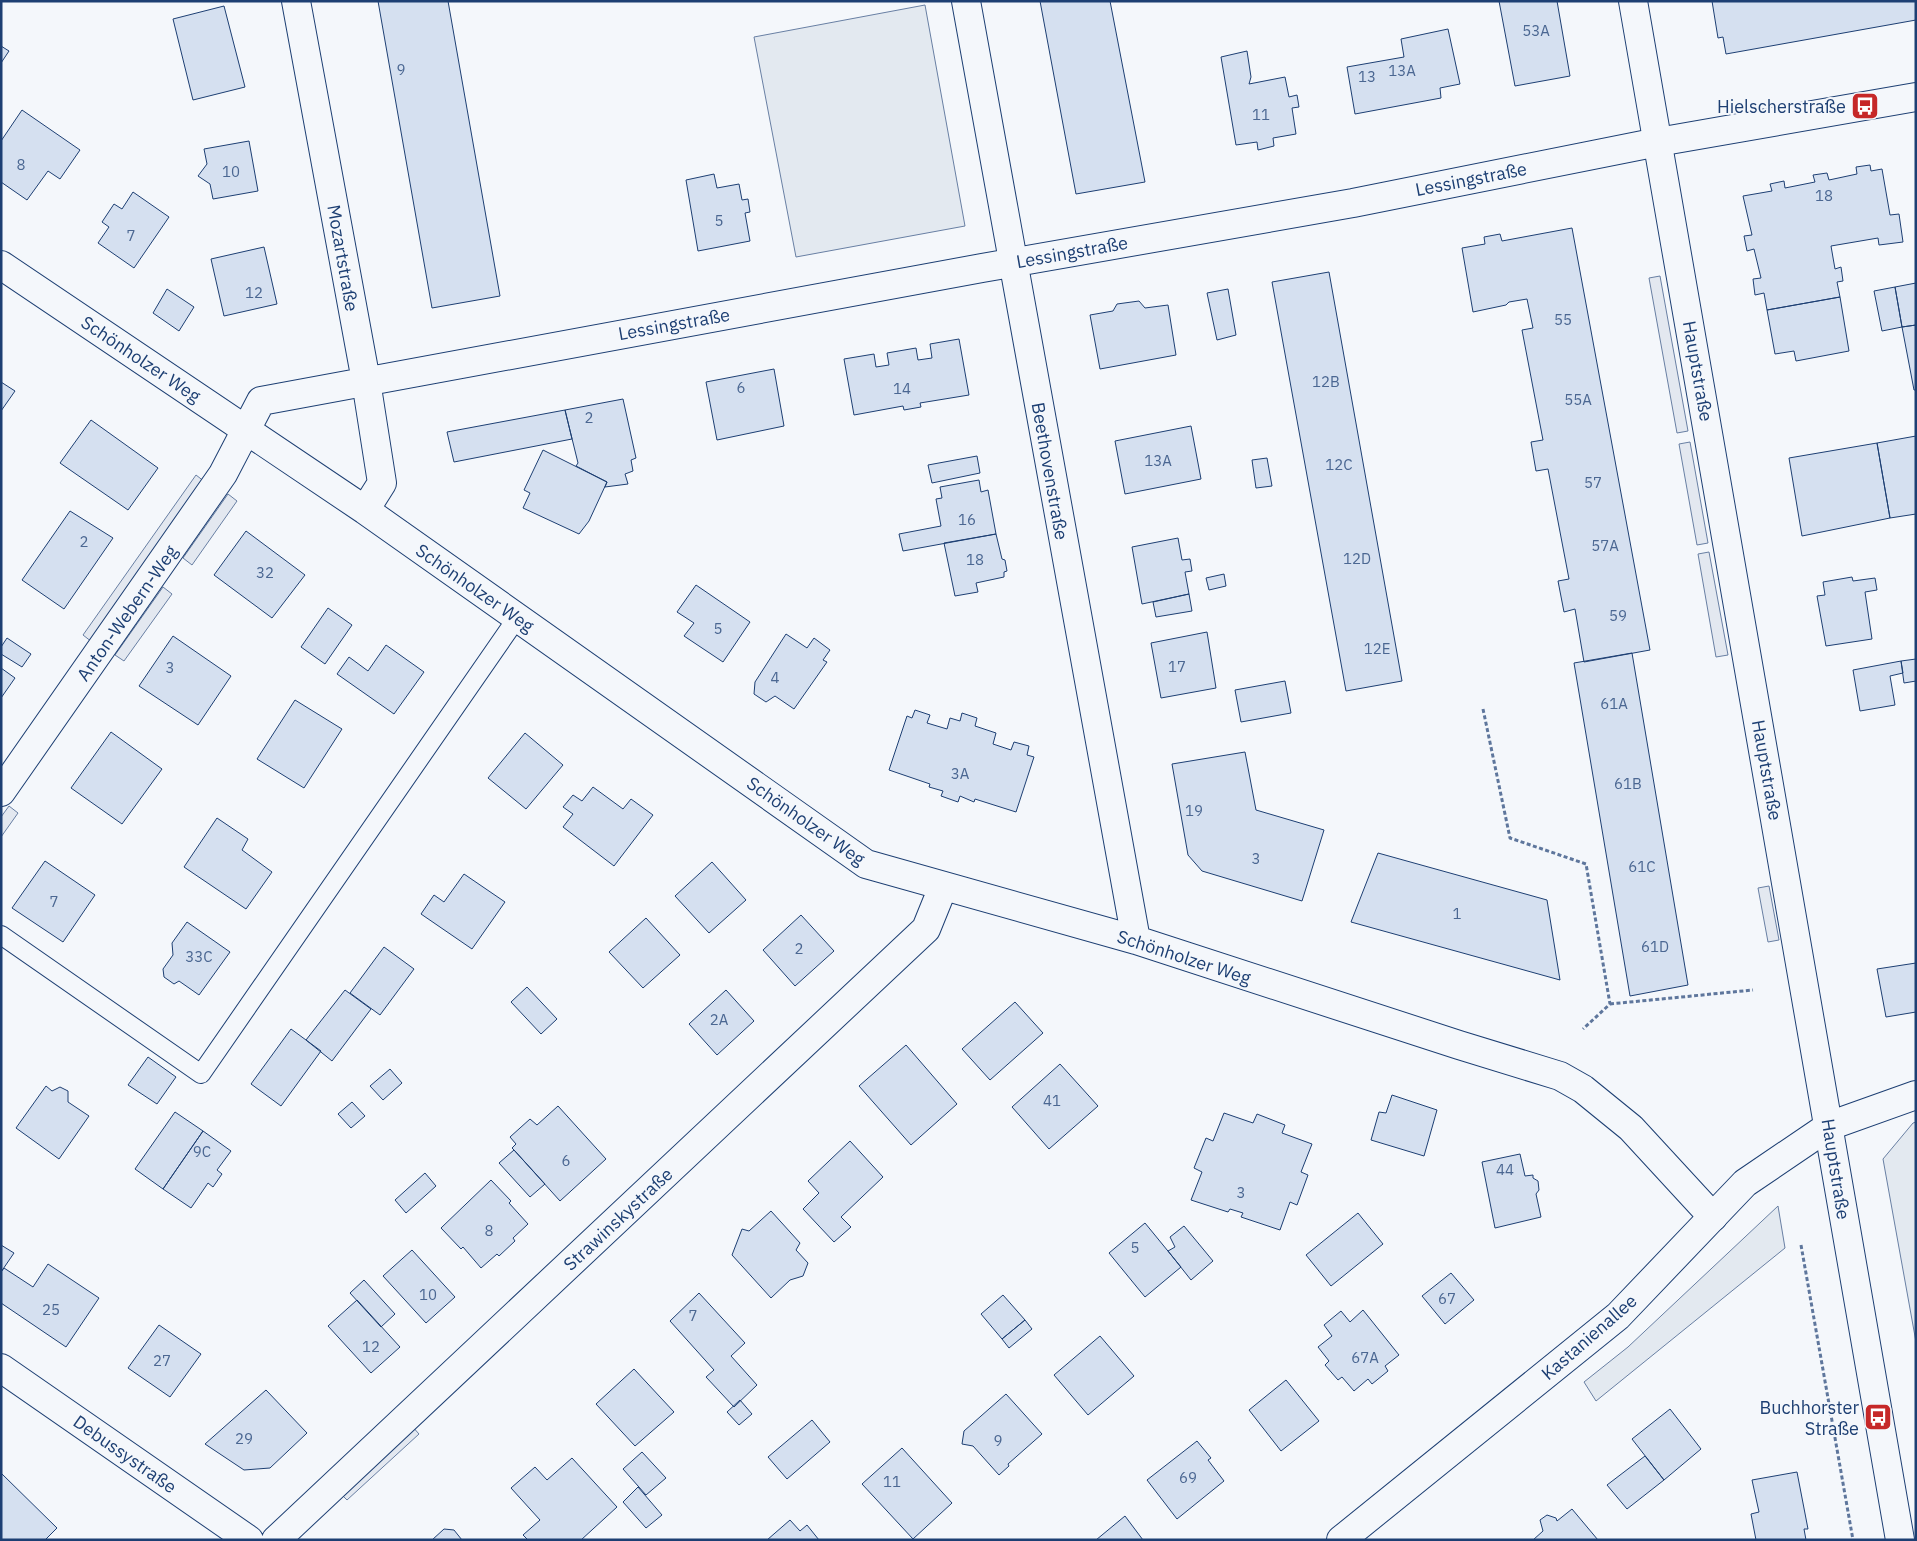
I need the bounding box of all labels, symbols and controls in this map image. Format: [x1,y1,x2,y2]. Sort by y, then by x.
house number: 53A [1522,21,1550,40]
house number: 9 [396,60,406,79]
house number: 13A [1388,61,1416,80]
house number: 13 [1358,67,1376,86]
bus stop icon: Hielscherstraße [1850,91,1880,121]
place label: Hielscherstraße [1717,95,1846,118]
house number: 11 [1252,105,1270,124]
house number: 8 [16,155,26,174]
street label: Lessingstraße [1413,157,1529,201]
house number: 10 [222,162,240,181]
house number: 18 [1815,186,1833,205]
street label: Mozartstraße [322,203,364,313]
house number: 5 [714,211,724,230]
house number: 7 [126,226,136,245]
street label: Lessingstraße [1014,231,1130,273]
house number: 12 [245,283,263,302]
street label: Lessingstraße [616,303,732,345]
house number: 55 [1554,310,1572,329]
street label: Schönholzer Weg [77,311,206,408]
street label: Hauptstraße [1678,319,1718,423]
house number: 12B [1312,372,1340,391]
house number: 6 [736,378,746,397]
house number: 14 [893,379,911,398]
house number: 55A [1564,390,1592,409]
street label: Beethovenstraße [1027,400,1073,542]
house number: 2 [584,408,594,427]
house number: 13A [1144,451,1172,470]
house number: 12C [1325,455,1353,474]
house number: 57 [1584,473,1602,492]
house number: 16 [958,510,976,529]
house number: 2 [79,532,89,551]
house number: 57A [1591,536,1619,555]
street label: Schönholzer Weg [411,539,539,638]
street label: Anton-Webern-Weg [72,540,183,685]
house number: 12D [1343,549,1371,568]
house number: 18 [966,550,984,569]
house number: 32 [256,563,274,582]
house number: 59 [1609,606,1627,625]
house number: 5 [713,619,723,638]
house number: 12E [1364,639,1390,658]
house number: 17 [1168,657,1186,676]
house number: 3 [165,658,175,677]
house number: 4 [770,668,780,687]
house number: 61A [1600,694,1628,713]
street label: Hauptstraße [1747,718,1787,822]
house number: 3A [951,764,970,783]
street label: Schönholzer Weg [742,772,870,871]
house number: 61B [1614,774,1642,793]
house number: 19 [1185,801,1203,820]
house number: 3 [1251,849,1261,868]
house number: 61C [1628,857,1656,876]
house number: 7 [49,892,59,911]
house number: 1 [1452,904,1462,923]
street label: Schönholzer Weg [1114,925,1254,990]
house number: 61D [1641,937,1669,956]
house number: 2 [794,939,804,958]
house number: 33C [185,947,213,966]
house number: 2A [710,1010,729,1029]
house number: 41 [1043,1091,1061,1110]
street label: Hauptstraße [1817,1117,1855,1221]
house number: 9C [193,1142,211,1161]
house number: 6 [561,1151,571,1170]
house number: 44 [1496,1160,1514,1179]
street label: Strawinskystraße [559,1162,678,1276]
house number: 3 [1236,1183,1246,1202]
house number: 8 [484,1221,494,1240]
house number: 5 [1130,1238,1140,1257]
house number: 10 [419,1285,437,1304]
house number: 67 [1438,1289,1456,1308]
street label: Kastanienallee [1536,1289,1642,1385]
house number: 25 [42,1300,60,1319]
house number: 7 [688,1306,698,1325]
house number: 12 [362,1337,380,1356]
house number: 67A [1351,1348,1379,1367]
house number: 27 [153,1351,171,1370]
place label: Buchhorster Straße [1759,1396,1859,1440]
bus stop icon: Buchhorster Straße [1863,1402,1893,1432]
street label: Debussystraße [69,1410,181,1498]
house number: 29 [235,1429,253,1448]
house number: 9 [993,1431,1003,1450]
house number: 69 [1179,1468,1197,1487]
house number: 11 [883,1472,901,1491]

